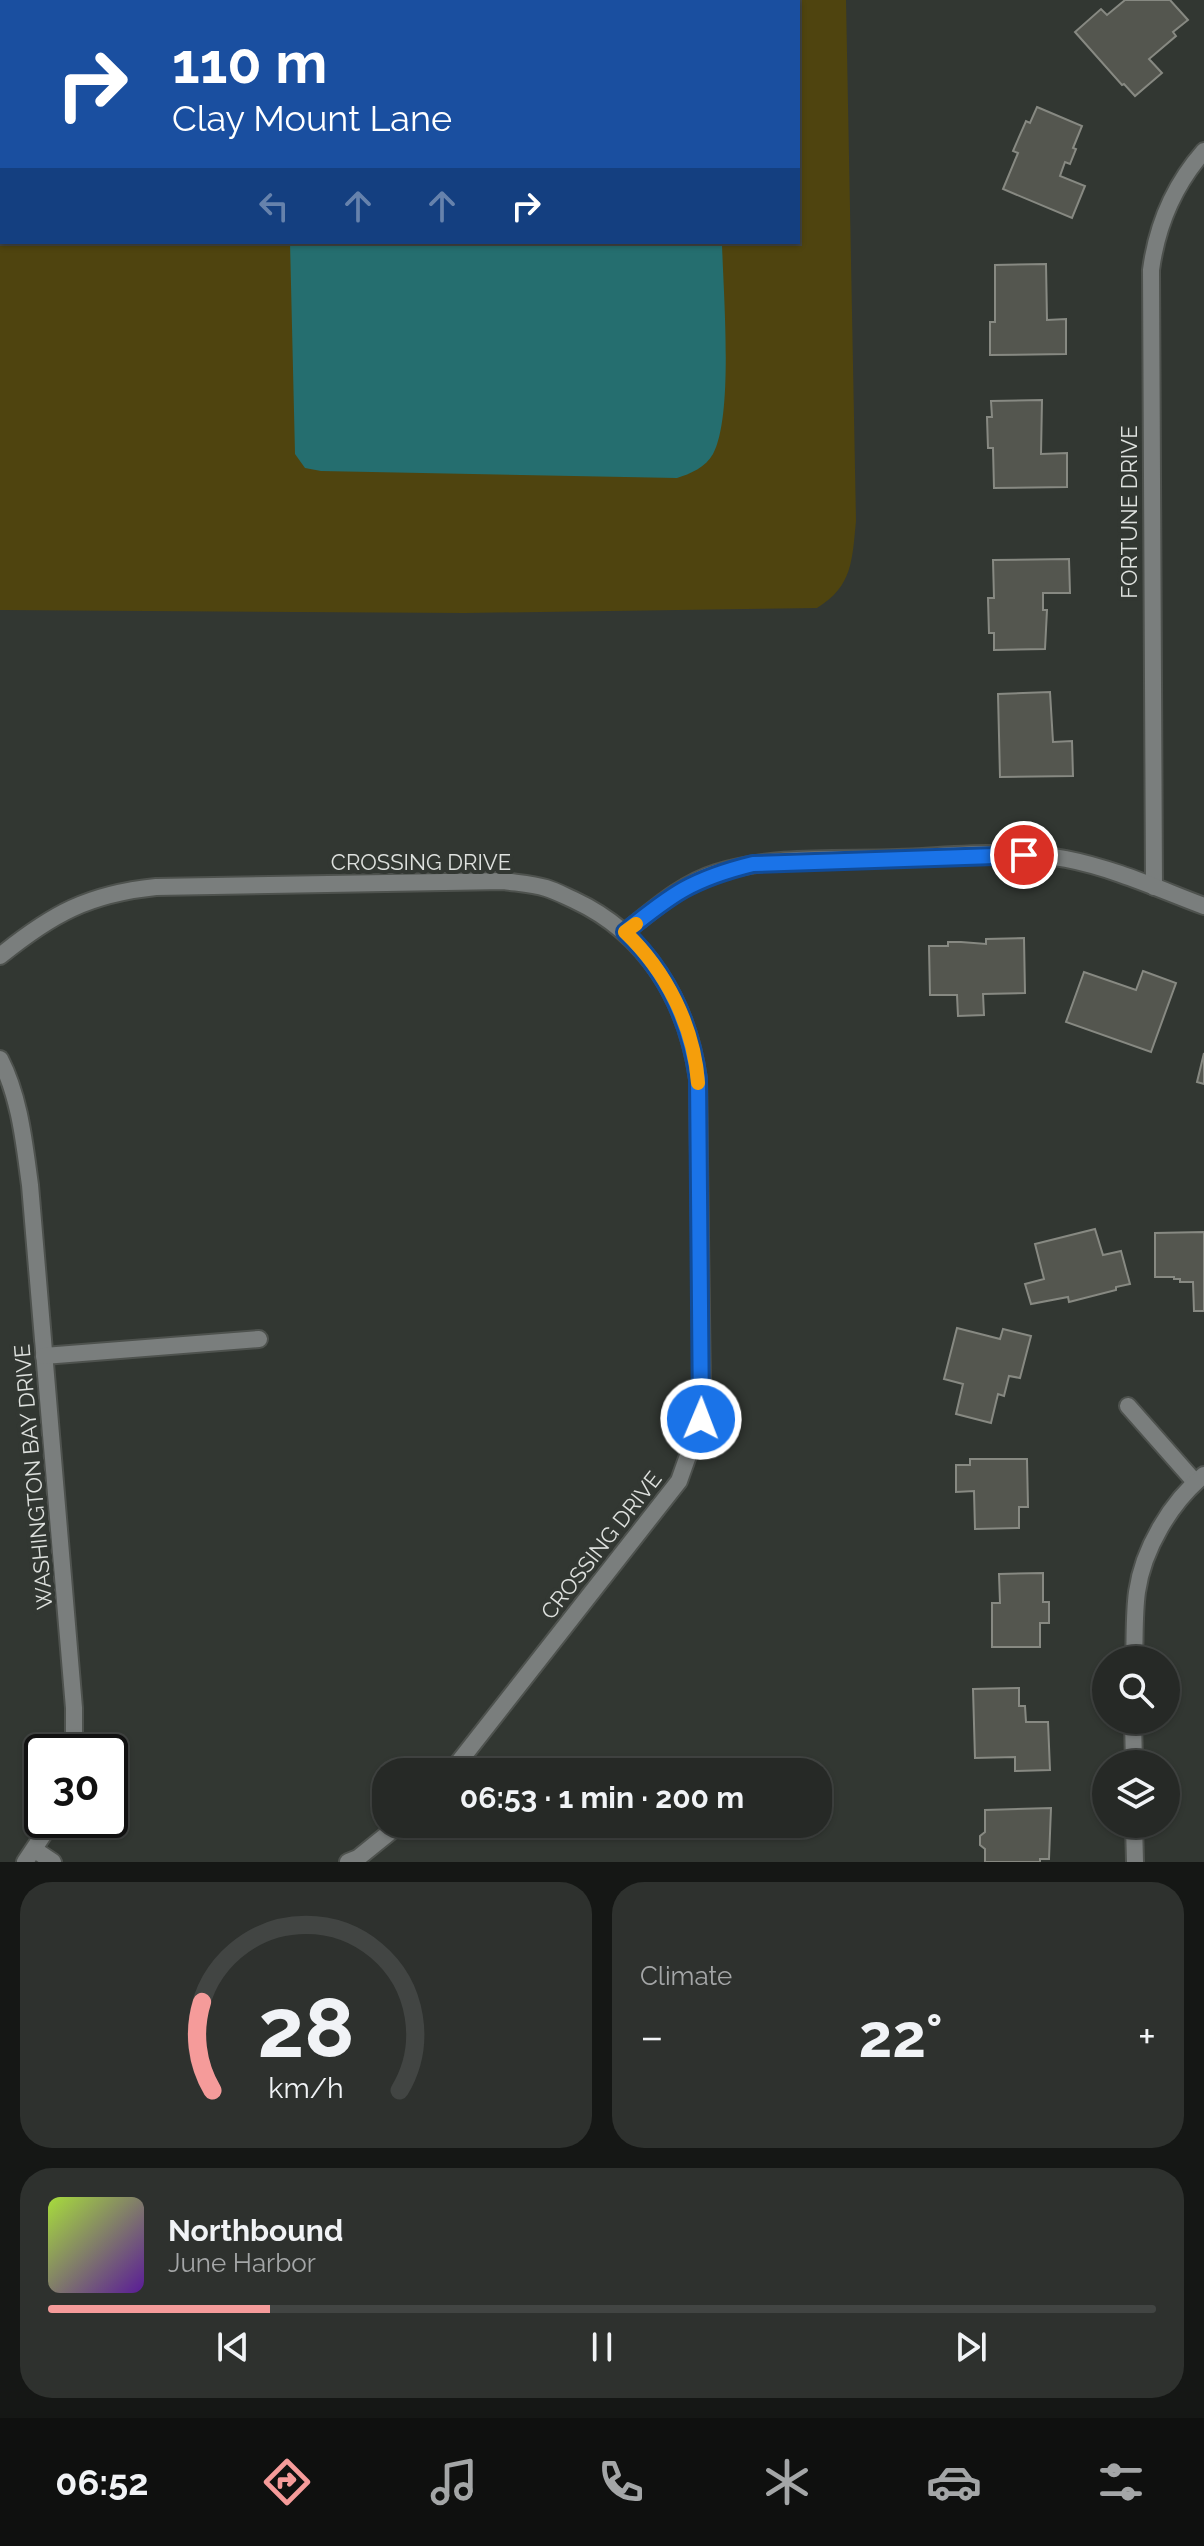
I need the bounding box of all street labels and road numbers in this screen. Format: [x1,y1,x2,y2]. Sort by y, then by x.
street label: FORTUNE DRIVE [1116,425,1142,599]
street label: CROSSING DRIVE [331,849,511,875]
street label: WASHINGTON BAY DRIVE [8,1343,58,1611]
street label: CROSSING DRIVE [535,1466,667,1624]

